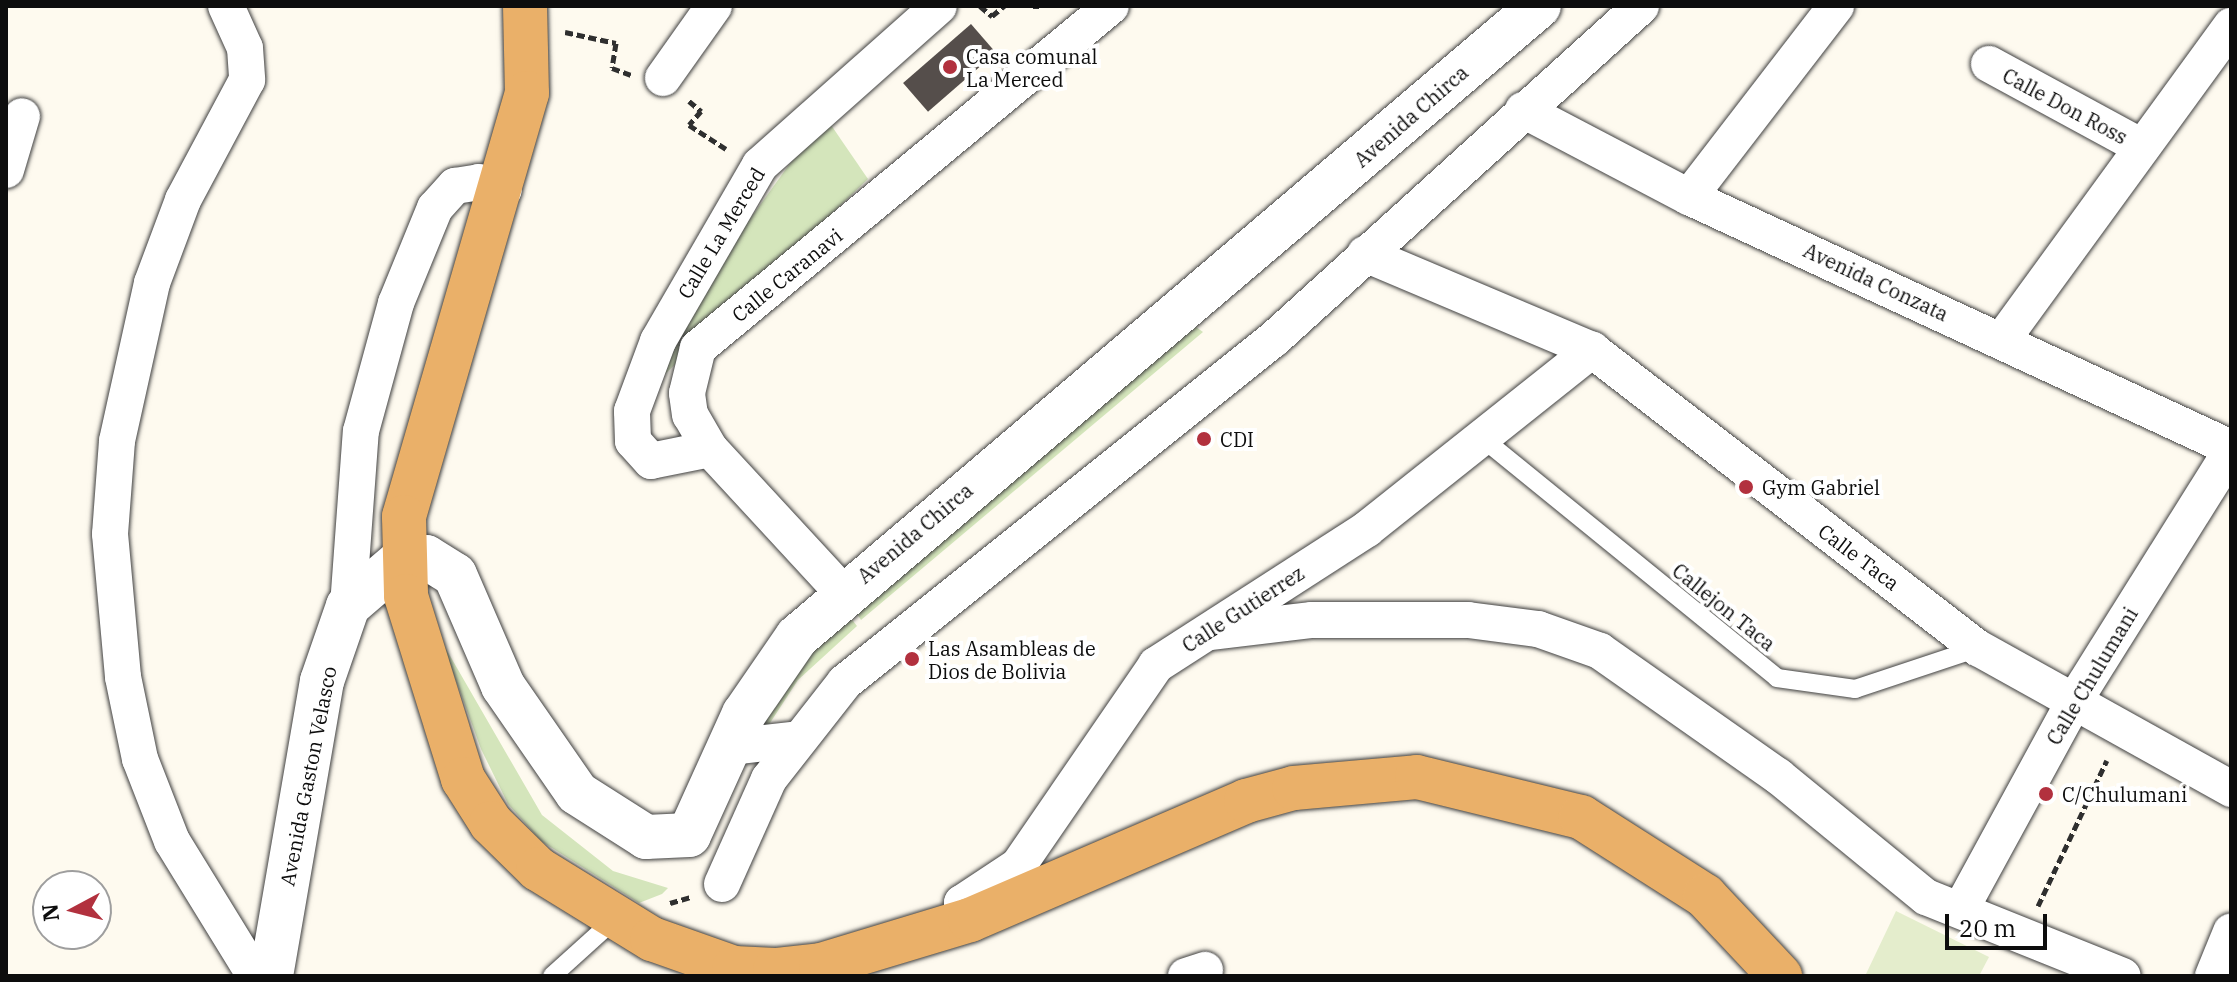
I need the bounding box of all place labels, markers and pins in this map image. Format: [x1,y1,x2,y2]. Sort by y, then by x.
place label: Casa comunal La Merced [966,44,1098,91]
marker: Casa comunal La Merced [941,58,959,76]
place label: CDI [1220,427,1254,451]
marker: CDI [1195,430,1213,448]
place label: Gym Gabriel [1762,475,1880,499]
marker: Gym Gabriel [1737,478,1755,496]
place label: Las Asambleas de Dios de Bolivia [928,636,1096,683]
marker: Las Asambleas de Dios de Bolivia [903,650,921,668]
place label: C/Chulumani [2062,782,2187,806]
marker: C/Chulumani [2037,785,2055,803]

